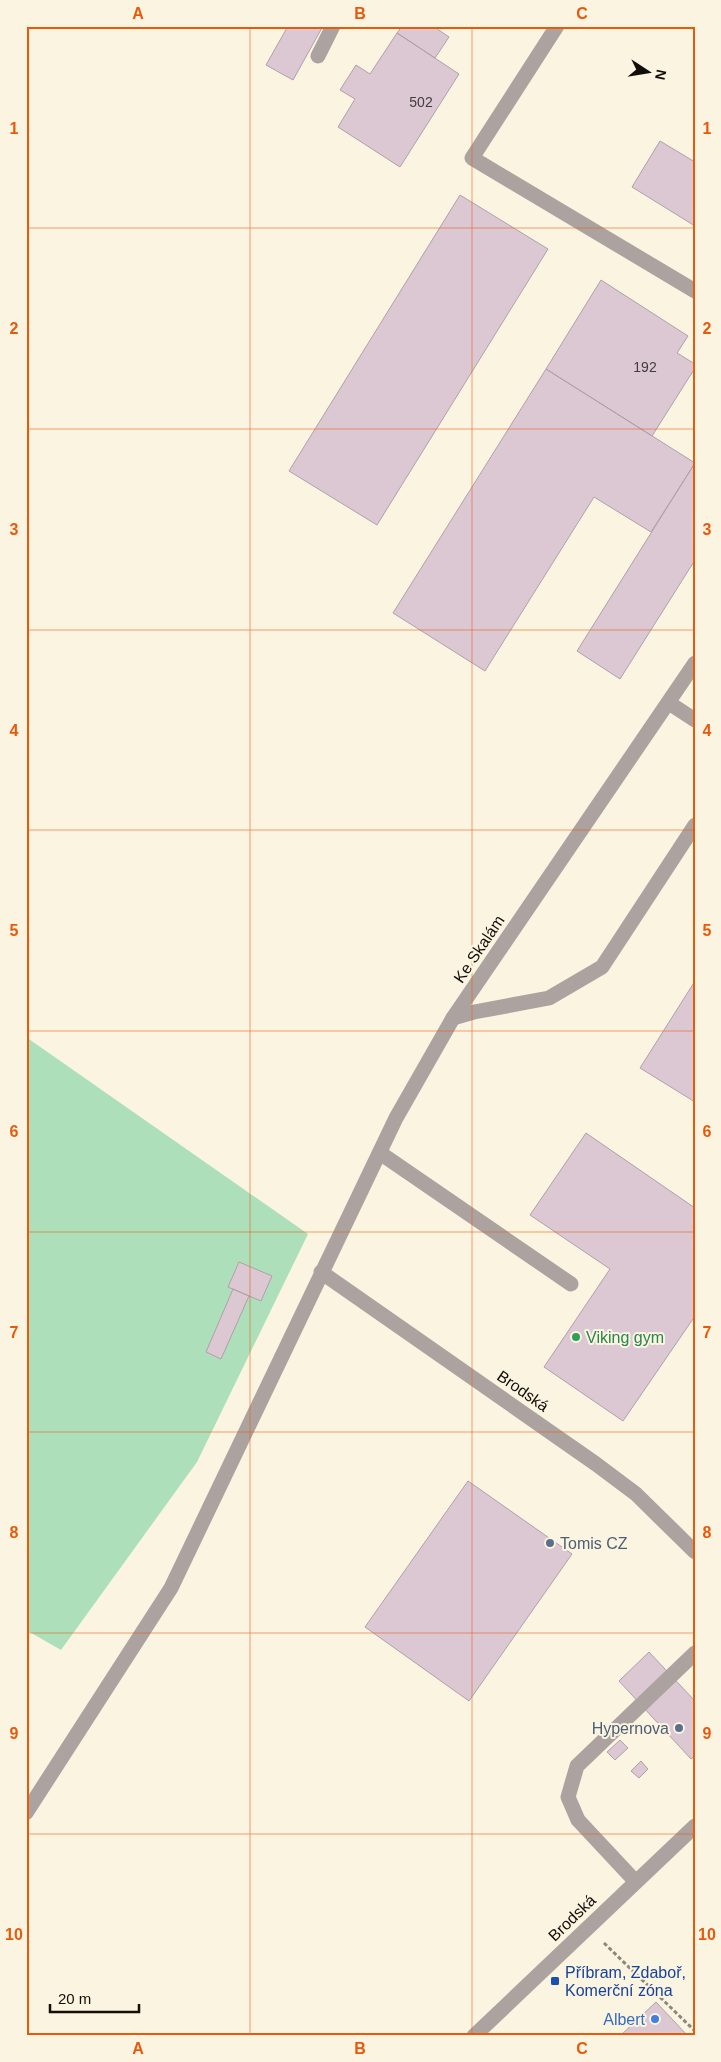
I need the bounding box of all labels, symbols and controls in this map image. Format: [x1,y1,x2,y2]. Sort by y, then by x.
text: A [132,5,144,22]
text: B [354,5,366,22]
text: C [576,5,588,22]
north arrow [624,48,674,98]
text: N [652,68,670,81]
house number: 502 [409,94,433,110]
text: 1 [10,120,19,137]
text: 1 [703,120,712,137]
text: 2 [10,320,19,337]
text: 2 [703,320,712,337]
house number: 192 [633,359,657,375]
text: 3 [10,521,19,538]
text: 3 [703,521,712,538]
text: 4 [10,722,19,739]
text: 4 [703,722,712,739]
street label: Ke Skalám [450,912,508,986]
text: 5 [10,922,19,939]
text: 5 [703,922,712,939]
text: 6 [10,1123,19,1140]
text: 6 [703,1123,712,1140]
text: 7 [10,1324,19,1341]
text: 7 [703,1324,712,1341]
place label: Viking gym [586,1329,664,1346]
marker: Viking gym [570,1331,582,1343]
street label: Brodská [494,1367,552,1415]
text: 8 [10,1524,19,1541]
text: 8 [703,1524,712,1541]
place label: Tomis CZ [560,1535,628,1552]
marker: Tomis CZ [544,1537,556,1549]
place label: Hypernova [592,1720,669,1737]
marker: Hypernova [673,1722,685,1734]
text: 9 [10,1725,19,1742]
text: 9 [703,1725,712,1742]
street label: Brodská [545,1891,599,1945]
text: 10 [5,1926,23,1943]
text: 10 [698,1926,716,1943]
place label: Příbram, Zdaboř, Komerční zóna [565,1964,686,1999]
marker: Příbram, Zdaboř, Komerční zóna [549,1975,561,1987]
scale bar [50,1982,139,2014]
text: 20 m [58,1990,91,2007]
place label: Albert [603,2011,646,2028]
marker: Albert [649,2013,661,2025]
text: A [132,2040,144,2057]
text: B [354,2040,366,2057]
text: C [576,2040,588,2057]

